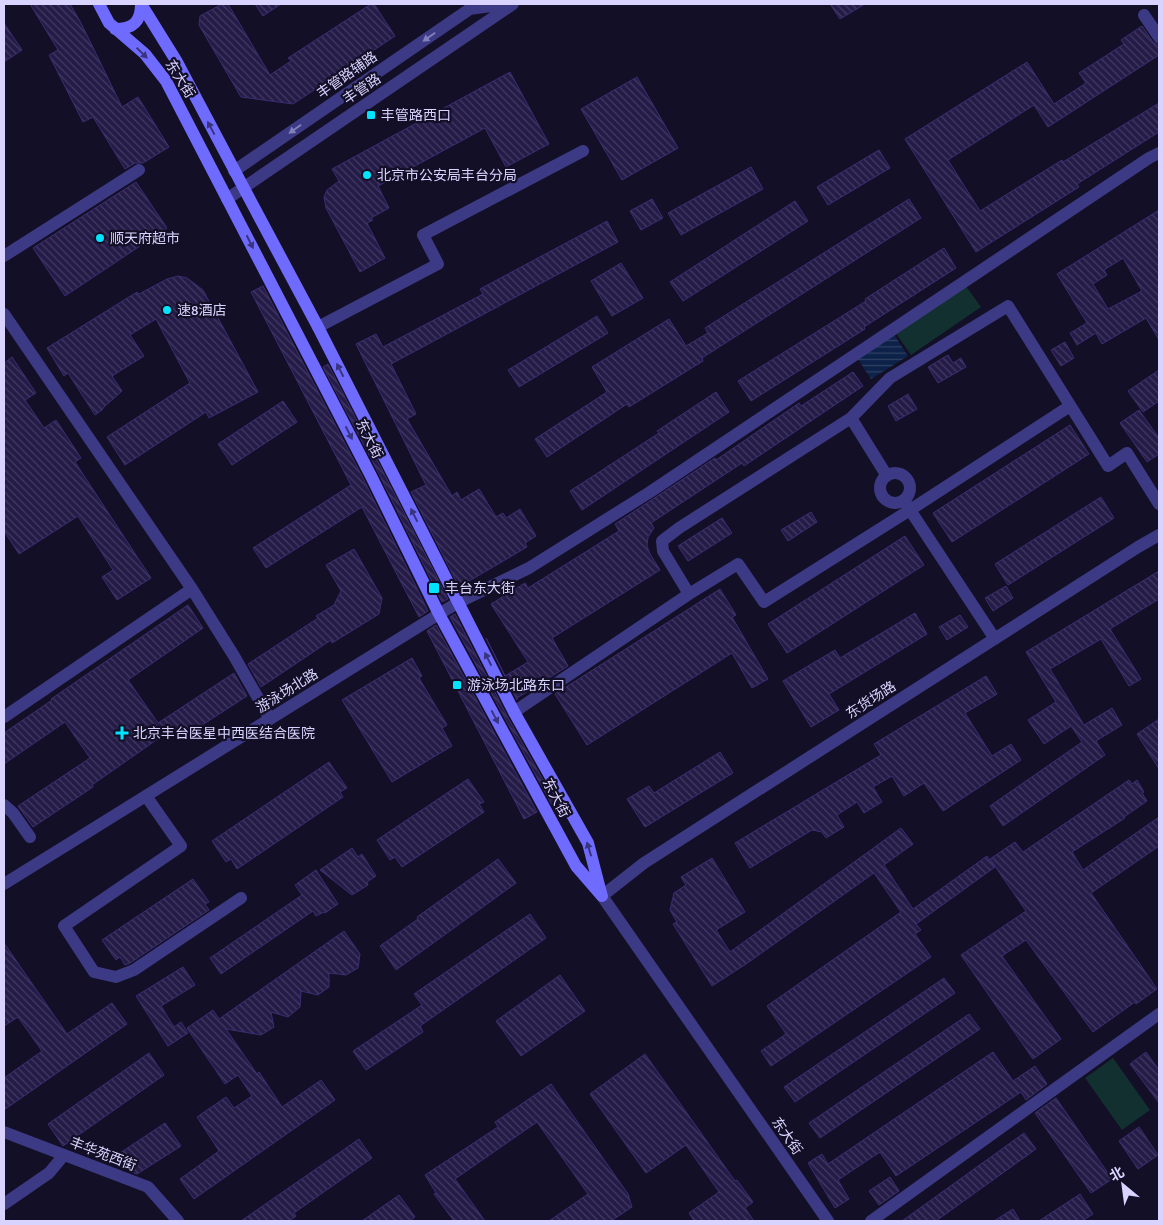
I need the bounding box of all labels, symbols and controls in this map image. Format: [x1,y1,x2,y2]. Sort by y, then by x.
one-way arrow [422,32,436,42]
one-way arrow [136,47,148,59]
street label: 丰管路辅路 [314,48,380,102]
street label: 东大街 [162,57,198,101]
street label: 丰管路 [340,70,384,108]
place label: 丰管路西口 [381,107,451,124]
marker: 丰管路西口 [365,109,377,121]
one-way arrow [207,121,215,135]
one-way arrow [288,124,302,134]
place label: 北京市公安局丰台分局 [377,167,517,184]
marker: 北京市公安局丰台分局 [361,169,373,181]
place label: 顺天府超市 [110,230,180,247]
marker: 顺天府超市 [94,232,106,244]
one-way arrow [246,235,254,249]
place label: 速8酒店 [177,302,227,319]
marker: 速8酒店 [161,304,173,316]
one-way arrow [336,363,344,377]
street label: 东大街 [352,416,386,462]
one-way arrow [345,426,353,440]
one-way arrow [410,507,418,522]
place label: 丰台东大街 [445,580,515,597]
marker: 丰台东大街 [427,581,441,595]
one-way arrow [484,652,492,667]
street label: 游泳场北路 [253,665,321,717]
place label: 游泳场北路东口 [467,677,565,694]
street label: 东货场路 [843,678,899,722]
marker: 游泳场北路东口 [451,679,463,691]
one-way arrow [491,711,500,724]
place label: 北京丰台医星中西医结合医院 [133,725,315,742]
marker: 北京丰台医星中西医结合医院 [115,726,129,740]
street label: 东大街 [539,775,573,821]
one-way arrow [585,841,592,856]
street label: 东大街 [768,1114,806,1158]
street label: 丰华苑西街 [67,1134,139,1174]
north arrow [1098,1160,1148,1210]
text: 北 [1107,1163,1127,1185]

